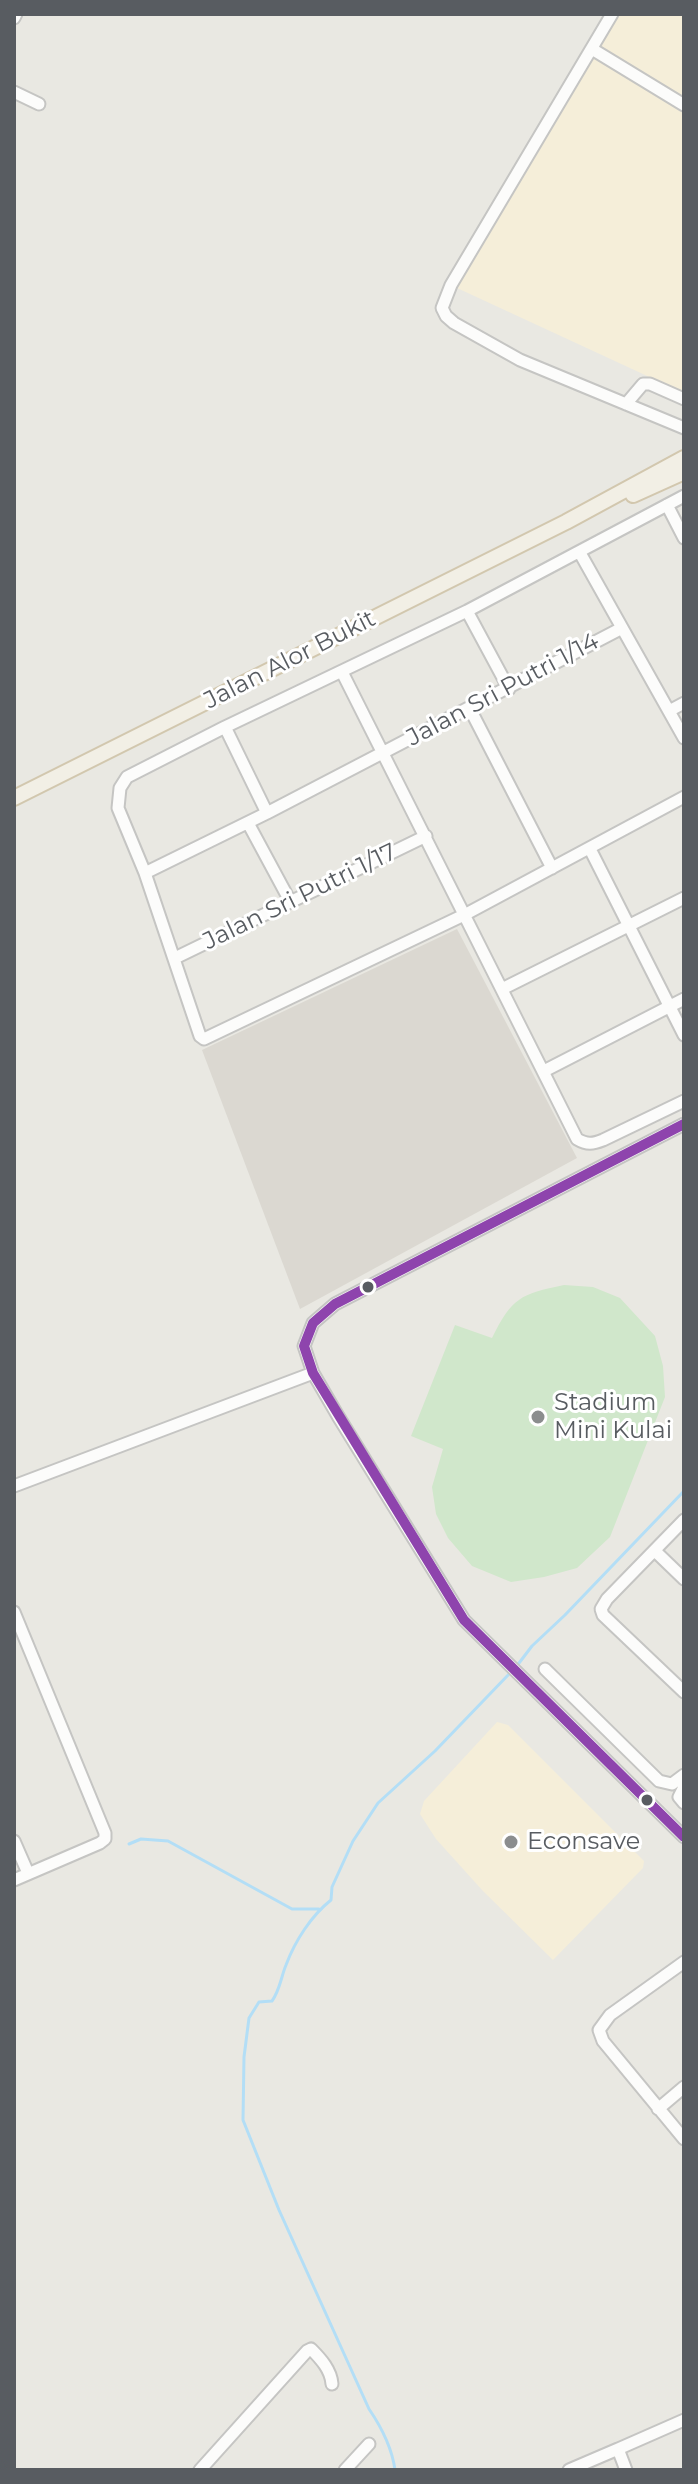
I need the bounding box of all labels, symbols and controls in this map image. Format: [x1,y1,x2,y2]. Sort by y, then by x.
street label: Jalan Alor Bukit [199,604,381,716]
street label: Jalan Sri Putri 1/14 [402,627,604,753]
street label: Jalan Sri Putri 1/17 [199,838,401,956]
unlabelled marker [360,1279,376,1295]
place label: Stadium Mini Kulai [554,1389,672,1445]
marker: Stadium Mini Kulai [529,1408,547,1426]
unlabelled marker [639,1792,655,1808]
place label: Econsave [527,1828,640,1856]
marker: Econsave [502,1833,520,1851]

